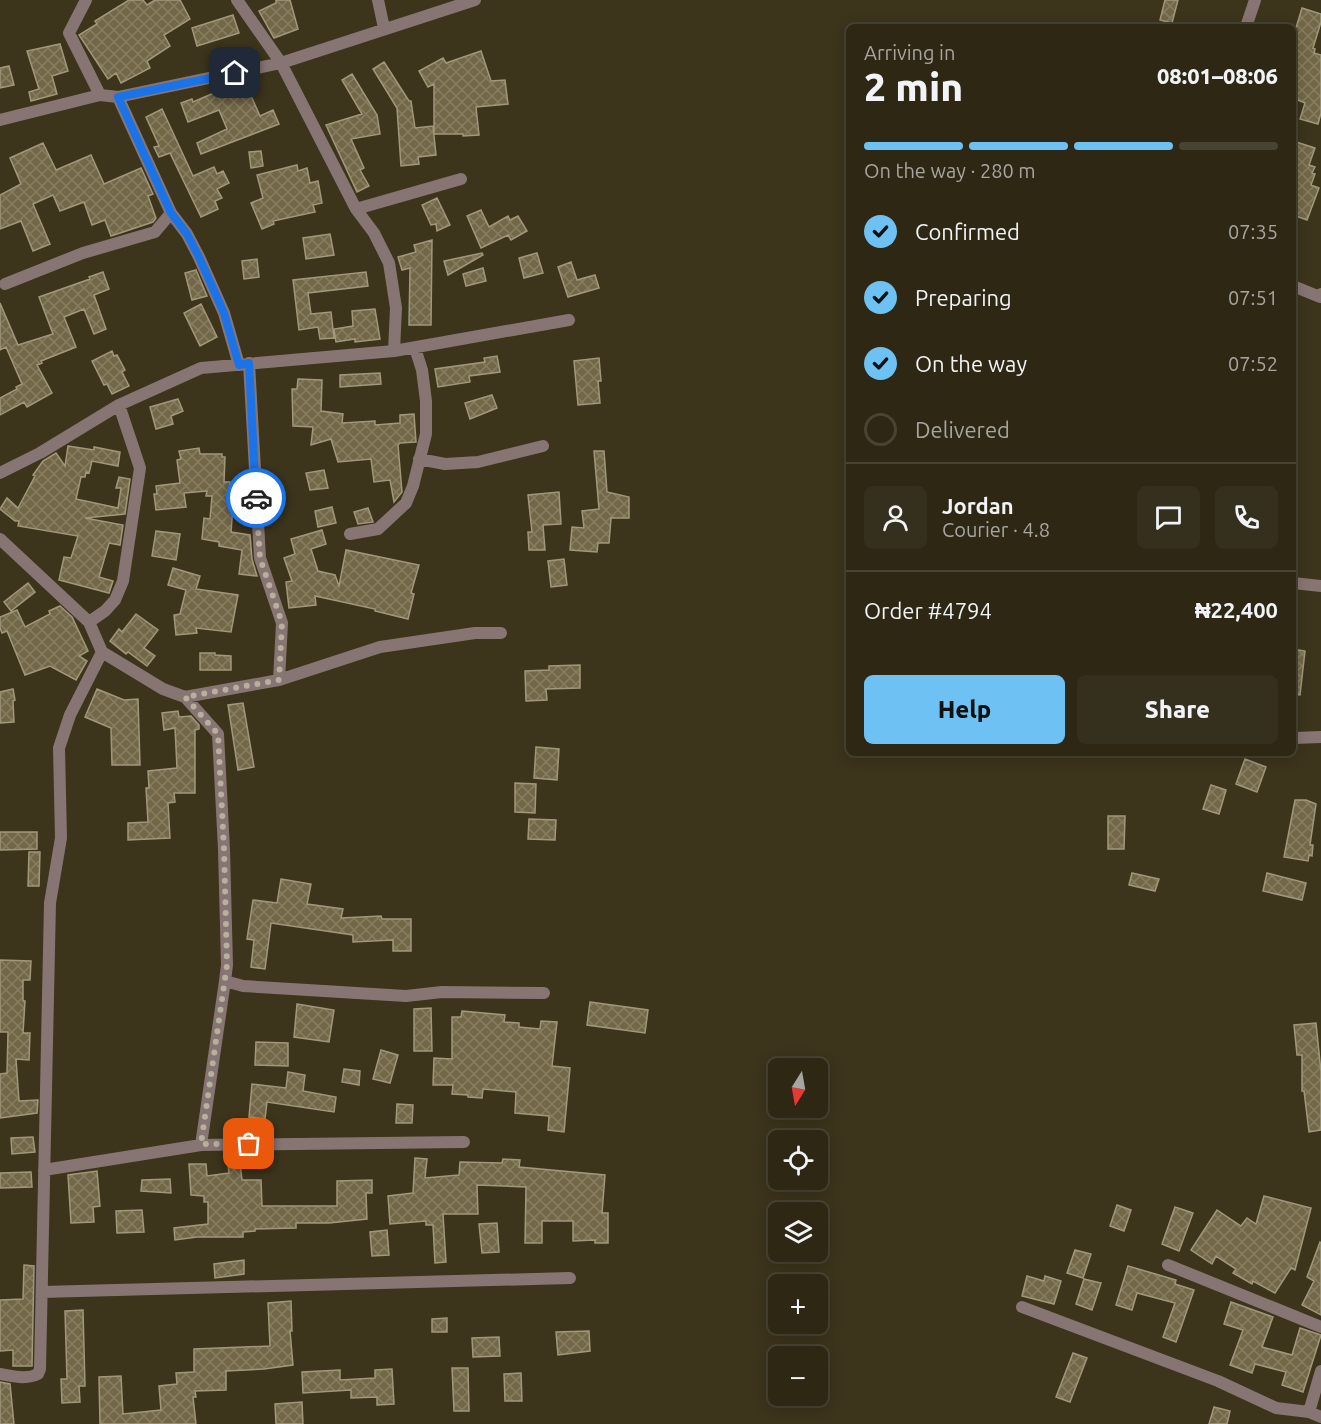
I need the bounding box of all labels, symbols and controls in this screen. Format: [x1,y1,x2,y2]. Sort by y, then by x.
text: Arriving in [864,41,955,64]
pin [209,47,260,98]
icon: home [218,56,251,89]
text: 08:01–08:06 [1157,63,1278,88]
text: 2 min [864,65,963,108]
text: On the way · 280 m [864,159,1036,182]
icon: check [864,215,897,248]
text: Confirmed [915,219,1020,244]
text: 07:35 [1228,220,1278,243]
icon: check [864,281,897,314]
text: Preparing [915,285,1012,310]
text: 07:51 [1228,286,1278,309]
icon: check [864,347,897,380]
text: On the way [915,351,1027,376]
text: 07:52 [1228,352,1278,375]
text: Delivered [915,417,1010,442]
courier [226,468,286,528]
icon: car [240,482,273,515]
button: person [864,486,927,549]
button: chat [1137,486,1200,549]
button: phone [1215,486,1278,549]
text: Jordan [942,493,1014,518]
text: Courier · 4.8 [942,518,1050,541]
text: ₦22,400 [1195,597,1278,622]
text: Order #4794 [864,598,992,623]
button: Help [864,675,1065,744]
button: Share [1077,675,1278,744]
north arrow [768,1058,828,1118]
map controls [768,1058,828,1406]
pin [223,1118,274,1169]
icon: bag [232,1127,265,1160]
button: locate [768,1130,828,1190]
button: layers [768,1202,828,1262]
button: + [768,1274,828,1334]
button: − [768,1346,828,1406]

